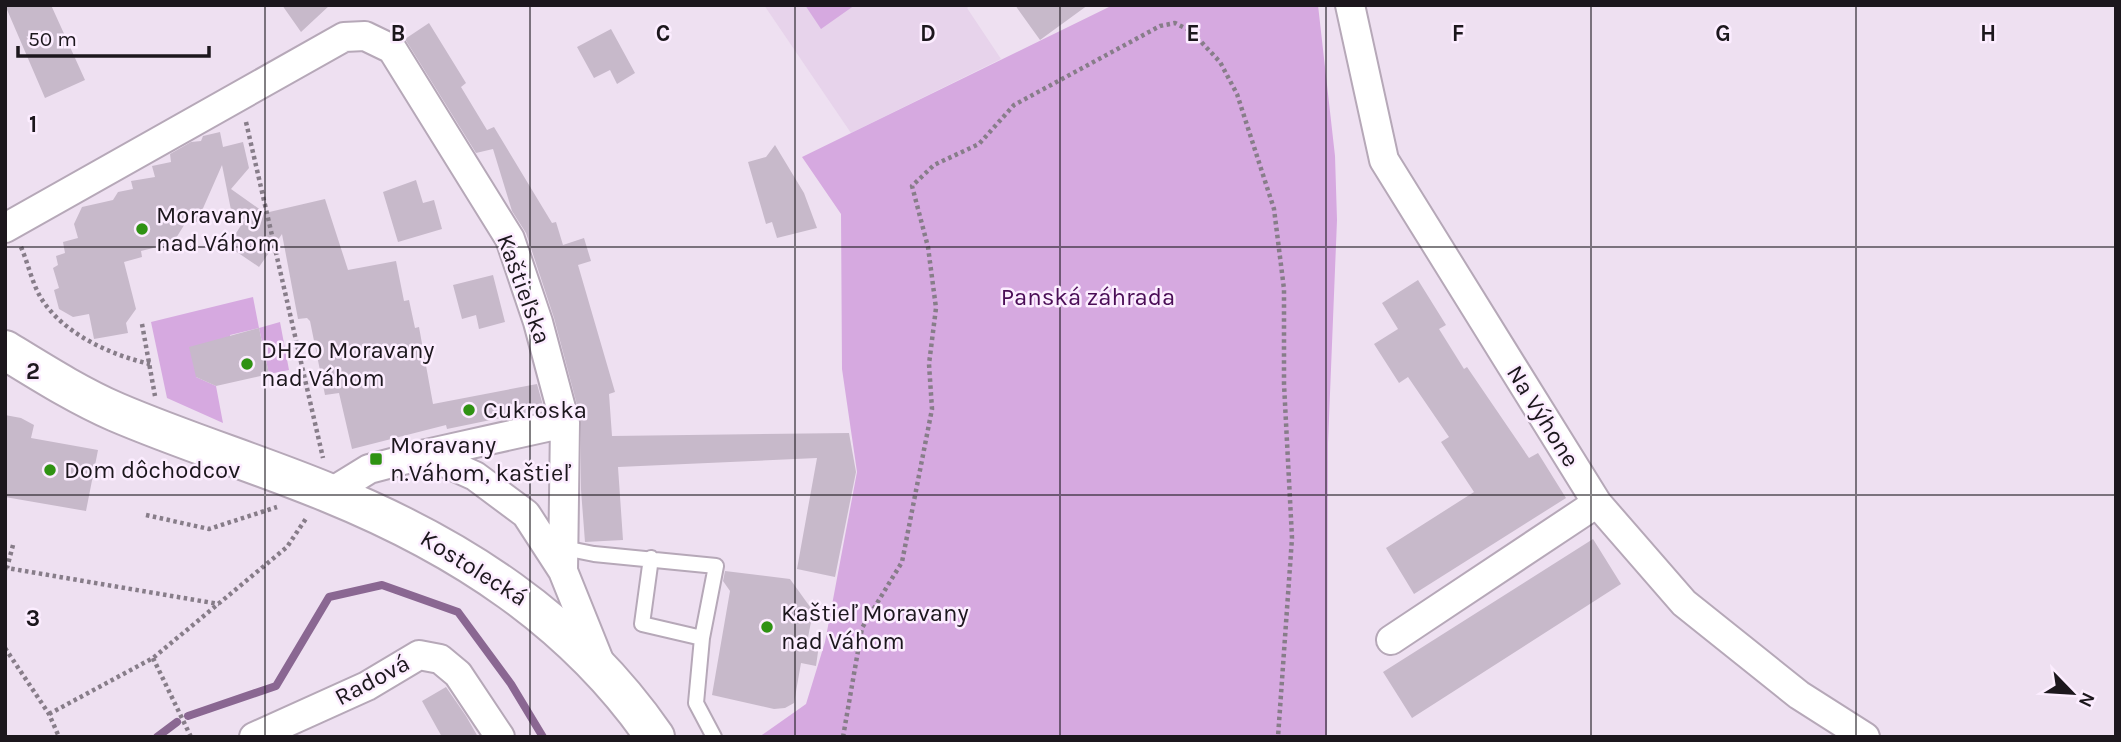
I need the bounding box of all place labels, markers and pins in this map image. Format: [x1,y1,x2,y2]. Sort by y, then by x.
place label: Moravany nad Váhom [156,201,280,257]
marker: Moravany nad Váhom [134,221,150,237]
place label: DHZO Moravany nad Váhom [261,336,435,392]
marker: DHZO Moravany nad Váhom [239,356,255,372]
place label: Cukroska [483,396,587,424]
marker: Cukroska [461,402,477,418]
place label: Moravany n.Váhom, kaštieľ [390,431,571,487]
marker: Moravany n.Váhom, kaštieľ [368,451,384,467]
place label: Dom dôchodcov [64,456,240,484]
marker: Dom dôchodcov [42,462,58,478]
place label: Kaštieľ Moravany nad Váhom [781,599,969,655]
marker: Kaštieľ Moravany nad Váhom [759,619,775,635]

